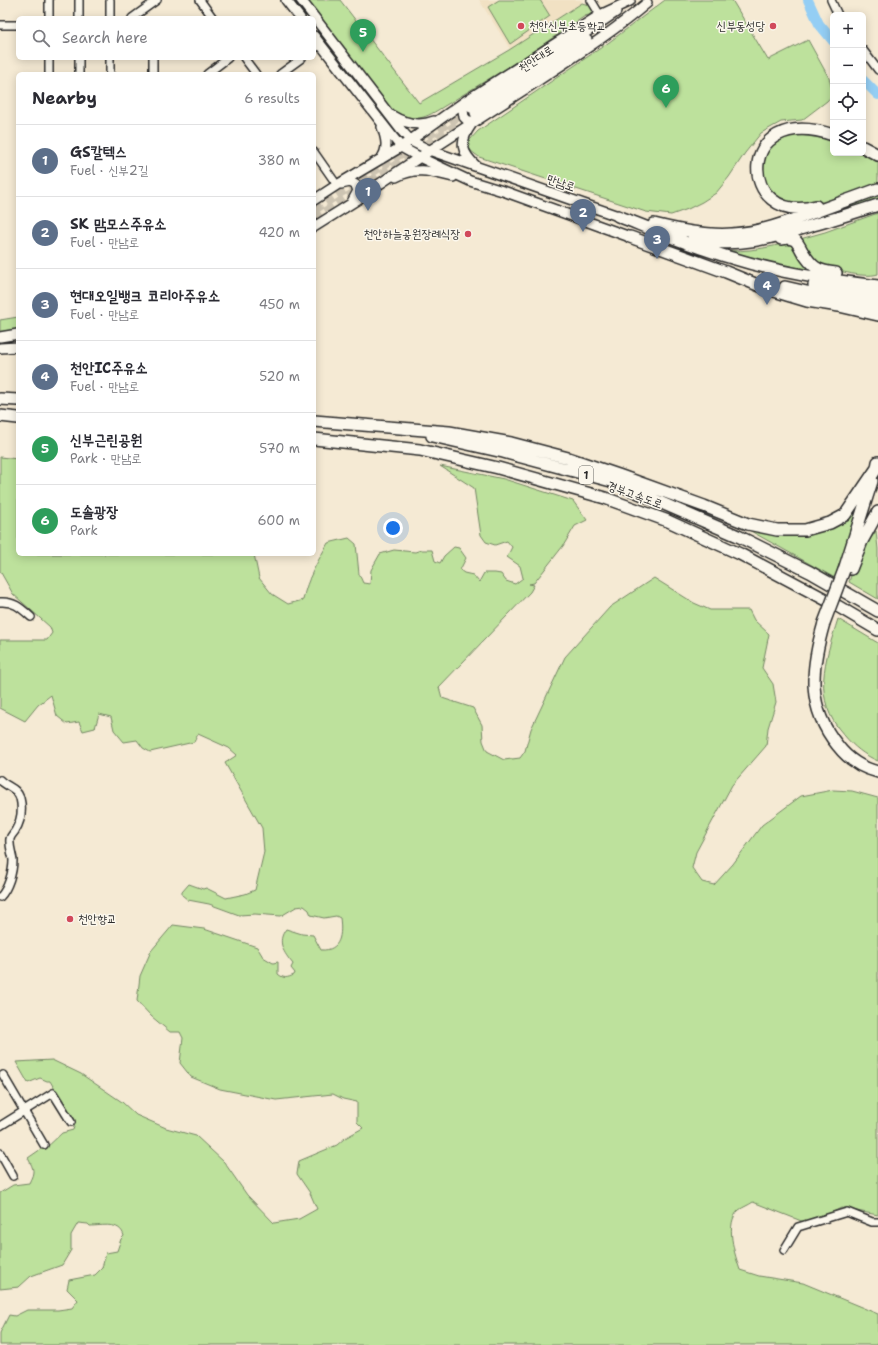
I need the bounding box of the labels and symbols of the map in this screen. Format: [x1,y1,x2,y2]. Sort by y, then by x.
place label: 천안신부초등학교 [529,18,606,34]
place label: 신부동성당 [717,18,765,34]
pin: 5 [350,19,376,52]
marker: 천안신부초등학교 [516,21,526,31]
marker: 신부동성당 [768,21,778,31]
street label: 천안대로 [515,42,557,76]
pin: 6 [653,75,679,108]
street label: 만남로 [545,171,577,195]
pin: 1 [355,178,381,211]
pin: 2 [570,199,596,232]
place label: 천안하늘공원장례식장 [363,226,460,242]
pin: 3 [644,226,670,259]
marker: 천안하늘공원장례식장 [463,229,473,239]
pin: 4 [754,272,780,305]
road number: 1 [579,466,593,484]
street label: 경부고속도로 [605,478,665,512]
your location [383,518,403,538]
place label: 천안향교 [78,911,117,927]
marker: 천안향교 [65,914,75,924]

